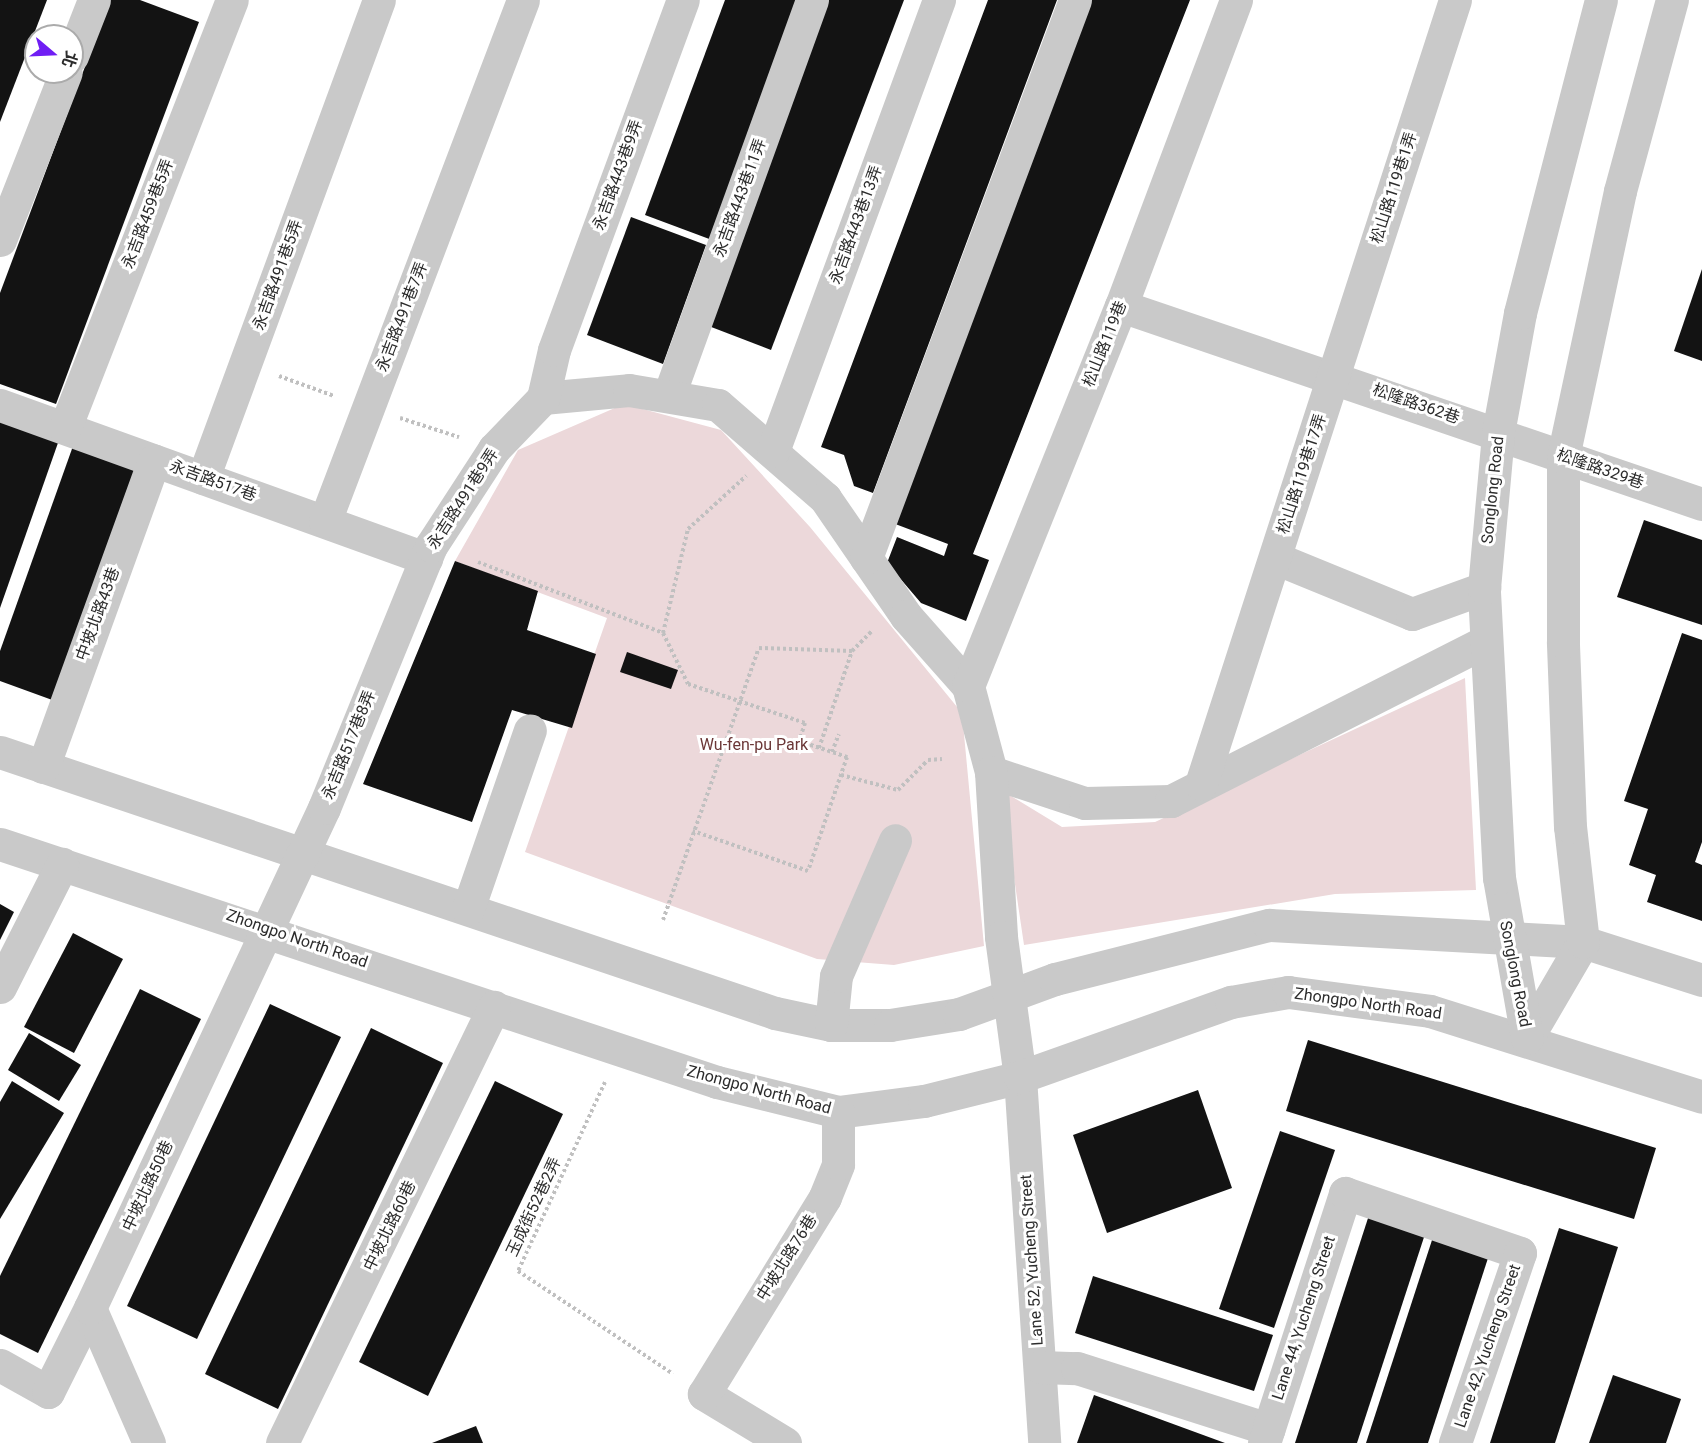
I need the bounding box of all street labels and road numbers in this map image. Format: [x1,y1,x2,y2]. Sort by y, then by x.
street label: 永吉路443巷9弄 [589,117,647,233]
street label: 松山路119巷1弄 [1367,130,1421,246]
street label: 永吉路443巷11弄 [710,136,770,260]
street label: 永吉路459巷5弄 [118,156,178,272]
street label: 永吉路443巷13弄 [826,163,886,287]
street label: 永吉路491巷5弄 [249,217,307,333]
street label: 永吉路491巷7弄 [372,259,432,375]
street label: 松山路119巷 [1079,298,1131,390]
street label: 松隆路362巷 [1370,380,1462,428]
street label: 松山路119巷17弄 [1274,412,1330,536]
street label: Songlong Road [1478,435,1508,545]
street label: 永吉路491巷9弄 [423,445,503,553]
street label: 松隆路329巷 [1554,445,1646,493]
street label: 永吉路517巷 [167,456,259,506]
street label: 中坡北路43巷 [72,565,124,663]
street label: 永吉路517巷8弄 [318,688,380,802]
street label: Zhongpo North Road [224,906,370,972]
street label: Songlong Road [1495,919,1535,1029]
street label: Zhongpo North Road [1293,984,1443,1024]
street label: Zhongpo North Road [685,1062,833,1118]
street label: 中坡北路50巷 [119,1138,177,1234]
street label: 玉成街52巷2弄 [503,1154,565,1260]
street label: Lane 52, Yucheng Street [1016,1174,1048,1346]
street label: 中坡北路60巷 [360,1178,420,1274]
street label: 中坡北路76巷 [753,1211,821,1305]
street label: Lane 44, Yucheng Street [1268,1233,1340,1403]
street label: Lane 42, Yucheng Street [1451,1262,1525,1430]

